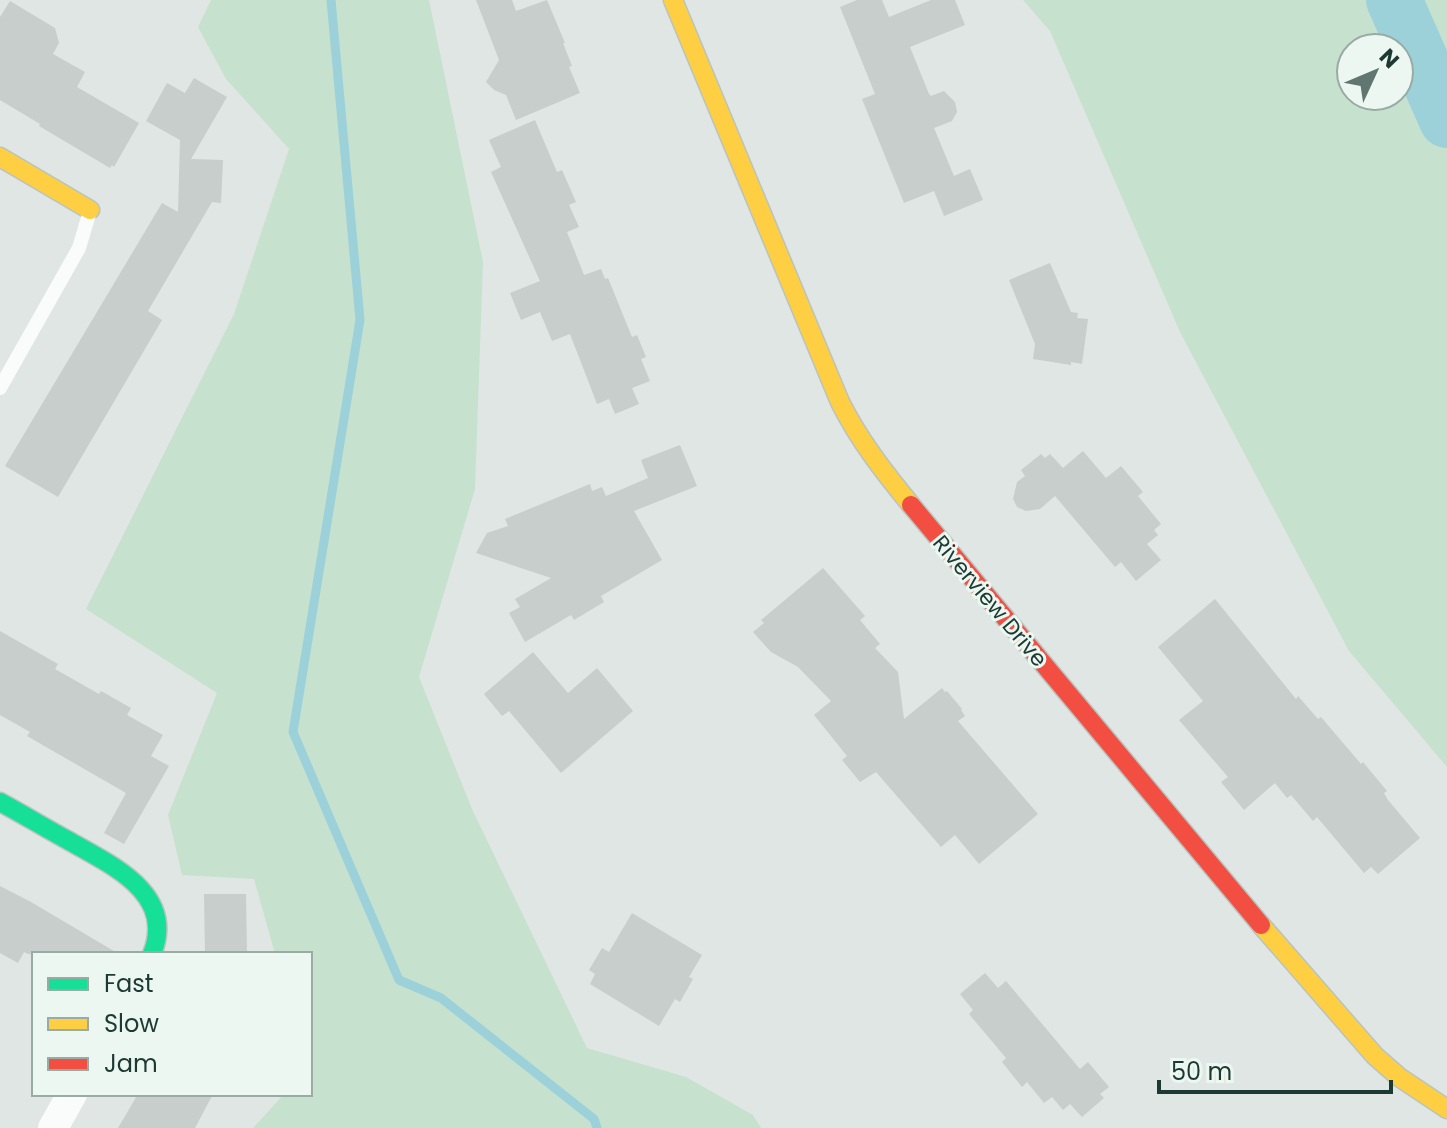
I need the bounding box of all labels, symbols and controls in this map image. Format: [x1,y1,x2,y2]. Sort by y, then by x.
north arrow [1335,32,1415,112]
text: N [1372,42,1406,75]
street label: Riverview Drive [926,528,1054,674]
legend [32,952,312,1096]
text: Fast [104,967,154,1000]
text: Slow [104,1007,159,1040]
scale bar [1159,1044,1391,1094]
text: Jam [104,1047,158,1080]
text: 50 m [1171,1055,1232,1088]

